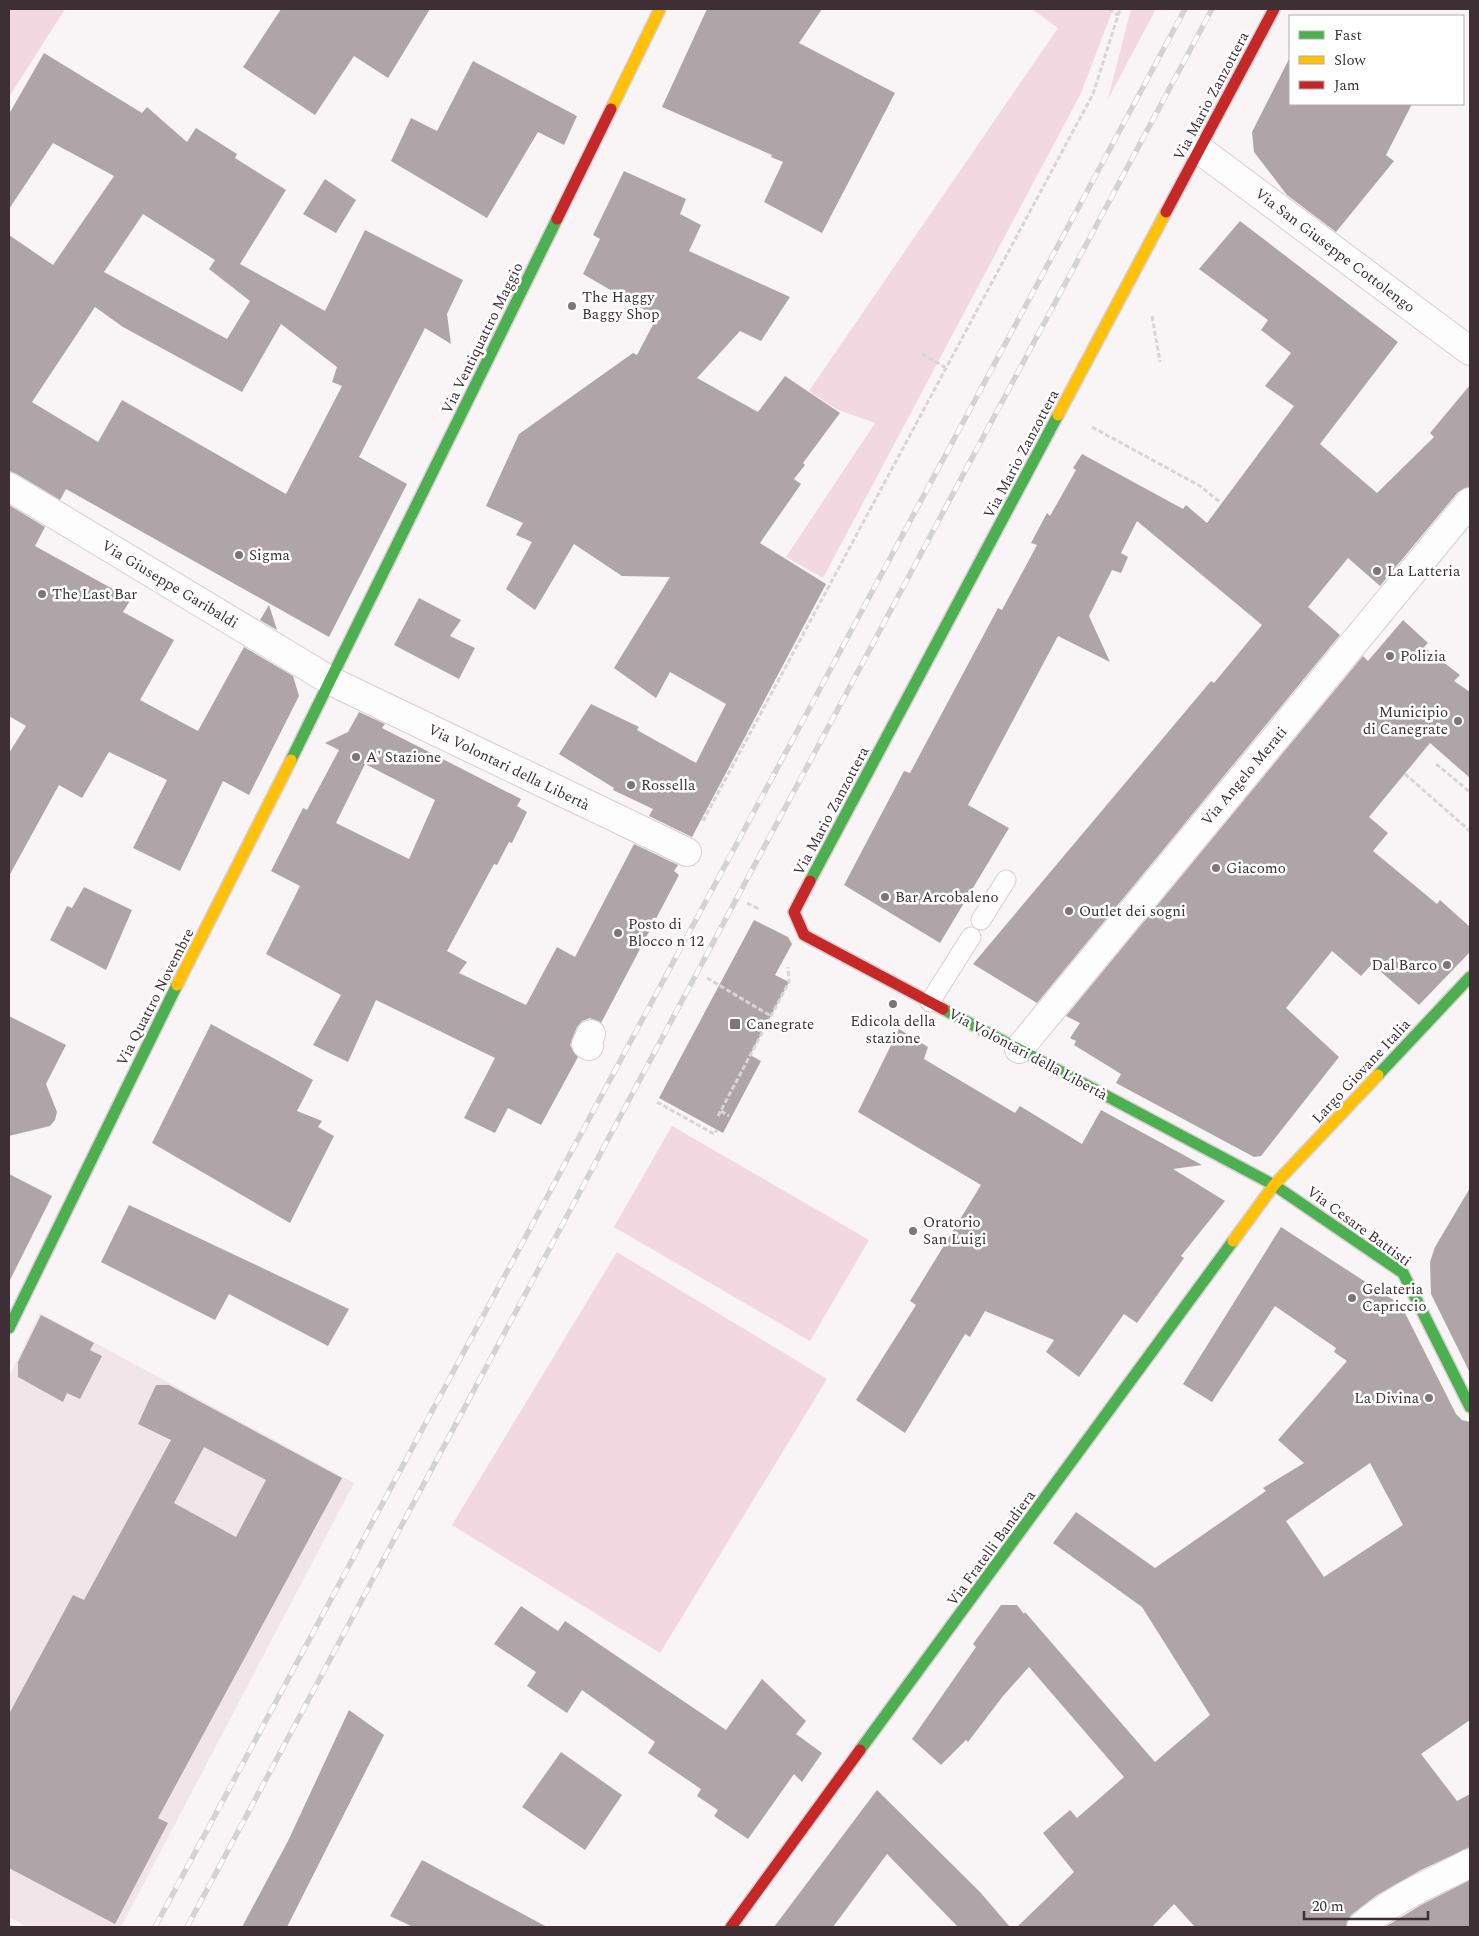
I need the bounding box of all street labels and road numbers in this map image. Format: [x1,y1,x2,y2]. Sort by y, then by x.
street label: Via Mario Zanzottera [1168,27,1256,165]
street label: Via San Giuseppe Cottolengo [1250,182,1420,318]
street label: Via Ventiquattro Maggio [436,258,529,418]
street label: Via Mario Zanzottera [978,385,1066,523]
street label: Via Giuseppe Garibaldi [97,534,243,634]
street label: Via Volontari della Libertà [424,718,594,817]
street label: Via Angelo Merati [1196,722,1293,831]
street label: Via Mario Zanzottera [788,742,876,880]
street label: Via Quattro Novembre [111,924,200,1070]
street label: Via Volontari della Libertà [944,1003,1112,1107]
street label: Largo Giovane Italia [1307,1013,1417,1129]
street label: Via Cesare Battisti [1302,1180,1416,1272]
street label: Via Fratelli Bandiera [941,1485,1042,1611]

